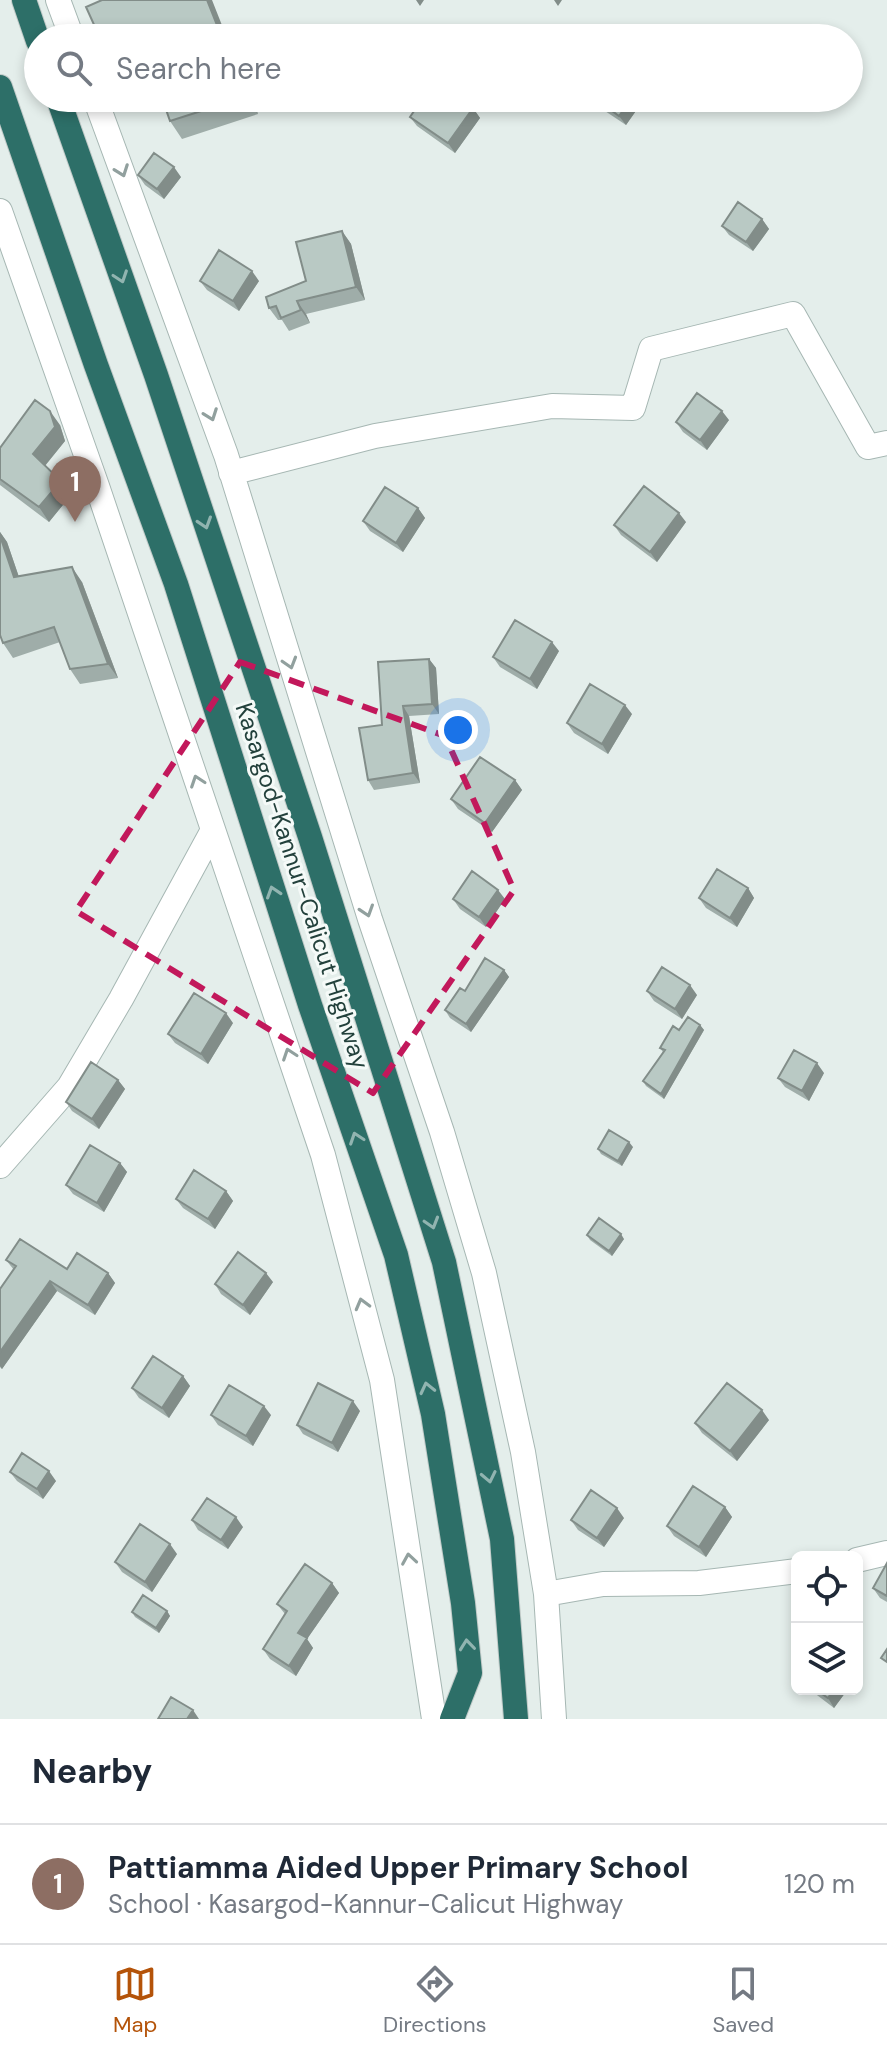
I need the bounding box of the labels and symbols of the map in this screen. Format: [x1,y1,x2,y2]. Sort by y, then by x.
one-way arrow [112,163,128,177]
one-way arrow [112,269,128,283]
one-way arrow [202,407,218,421]
pin: 1 [49,456,101,522]
one-way arrow [196,516,212,530]
one-way arrow [281,656,297,669]
street label: Kasargod-Kannur-Calicut Highway [229,699,376,1073]
your location [438,710,478,750]
one-way arrow [190,775,206,789]
one-way arrow [267,885,283,899]
one-way arrow [358,904,374,918]
one-way arrow [283,1048,299,1062]
one-way arrow [350,1132,366,1146]
one-way arrow [423,1216,439,1230]
one-way arrow [355,1297,371,1311]
one-way arrow [419,1382,436,1395]
one-way arrow [480,1470,497,1483]
one-way arrow [402,1552,419,1566]
one-way arrow [459,1638,476,1651]

